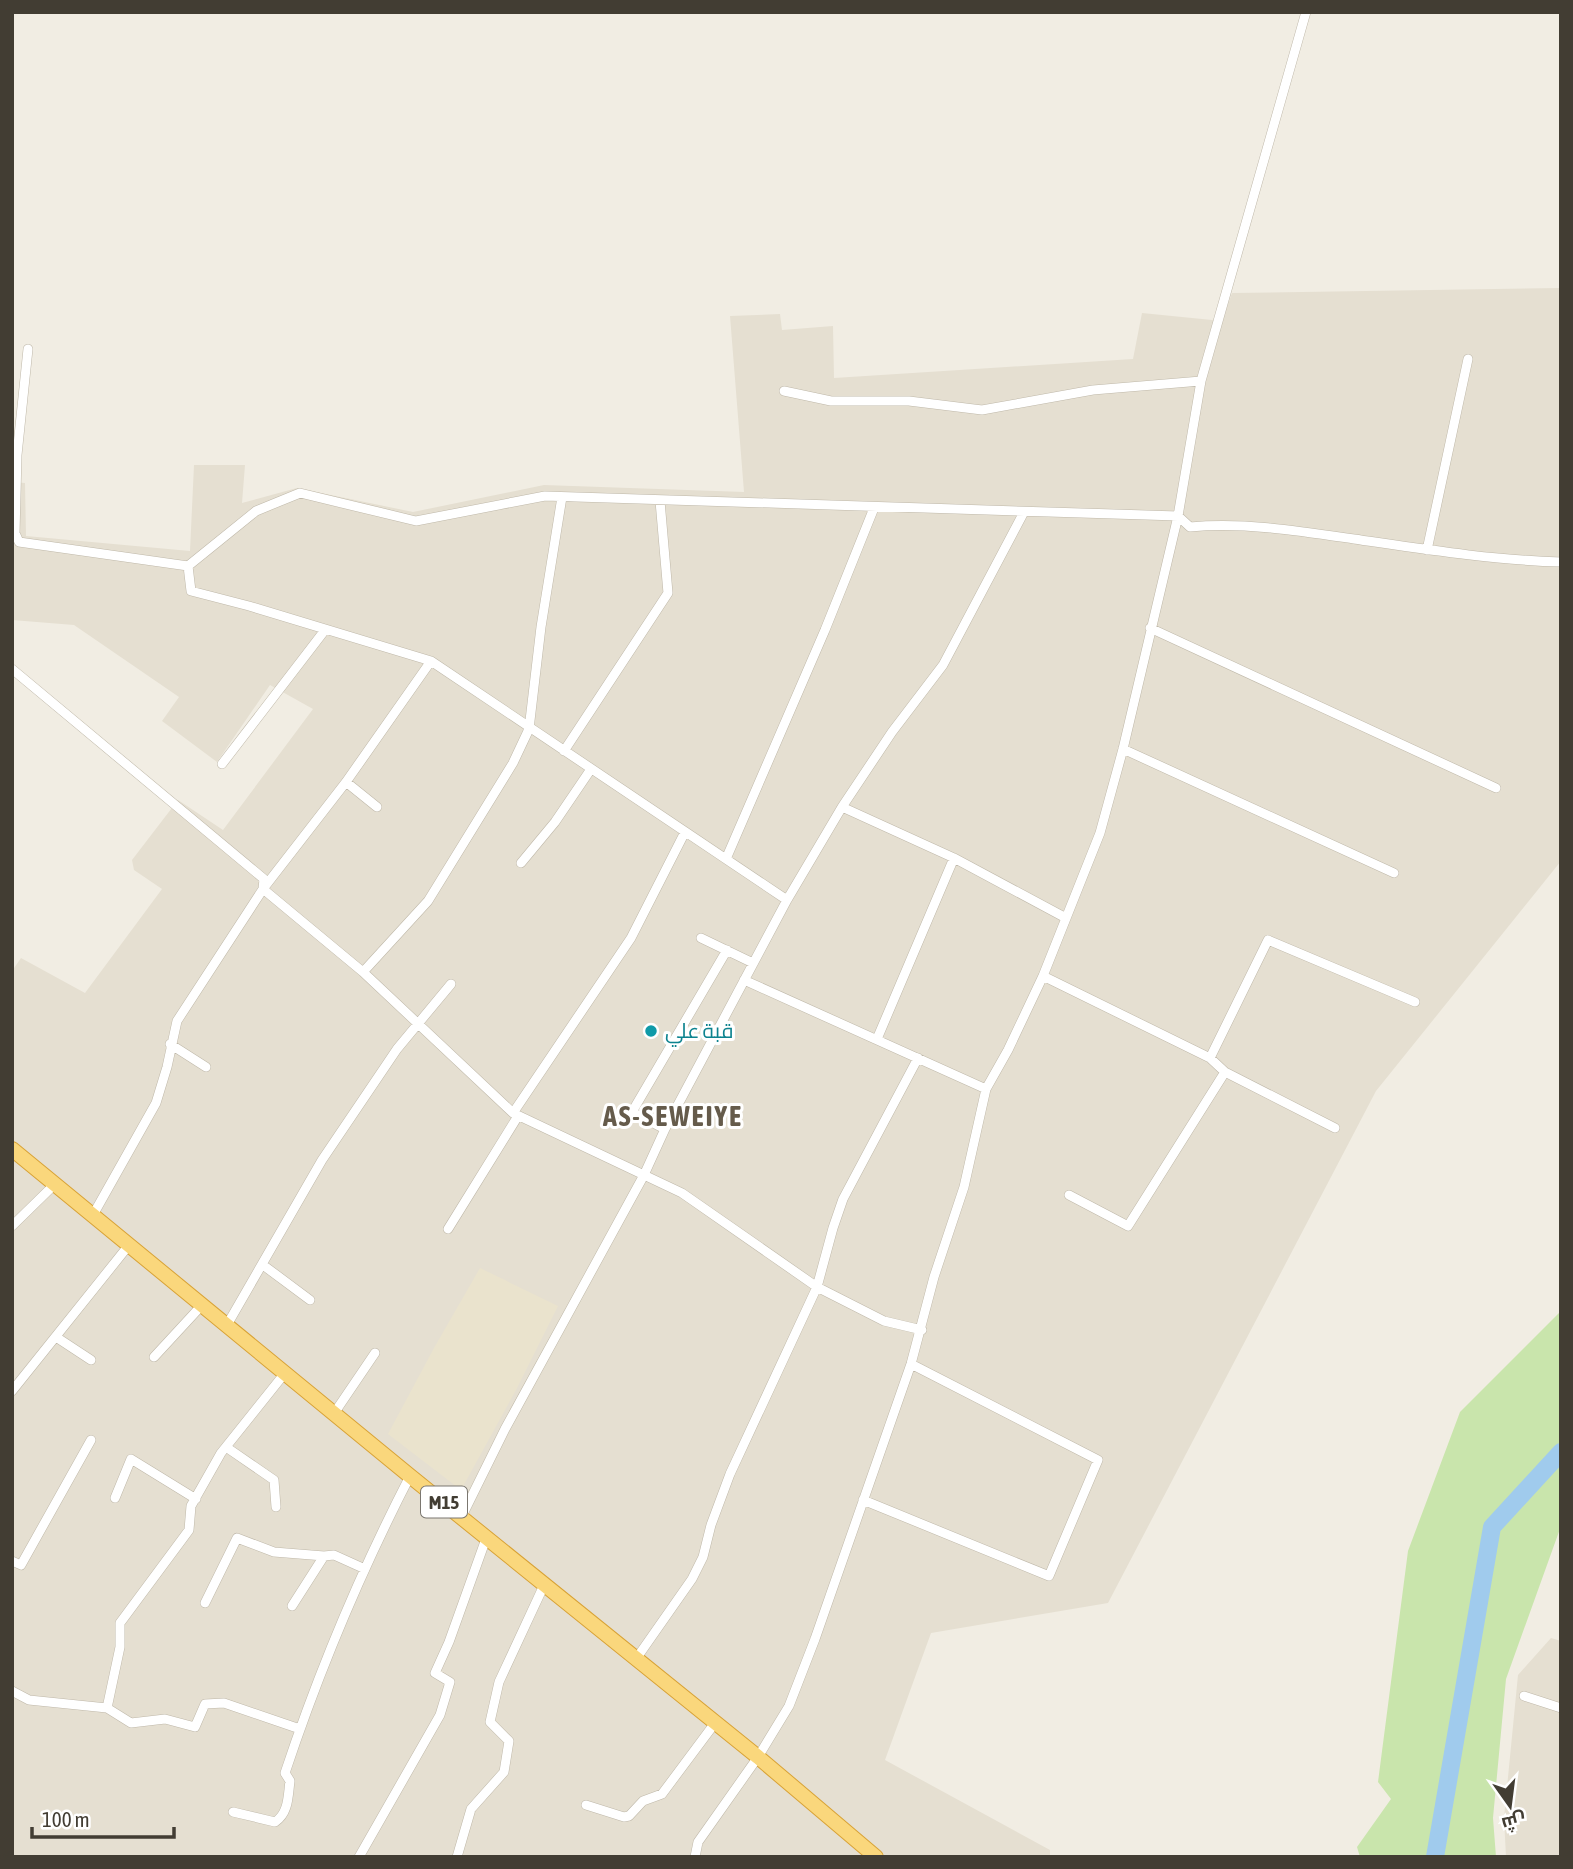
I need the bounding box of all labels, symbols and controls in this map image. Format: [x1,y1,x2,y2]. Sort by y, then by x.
place label: قبة علي [665,1018,733,1047]
marker: قبة علي [643,1023,659,1039]
district label: AS-SEWEIYE [602,1100,743,1132]
road number: M15 [421,1486,467,1518]
north arrow [1475,1771,1545,1841]
scale bar [32,1796,173,1840]
text: 100 m [42,1807,90,1831]
text: ش [1499,1808,1529,1836]

